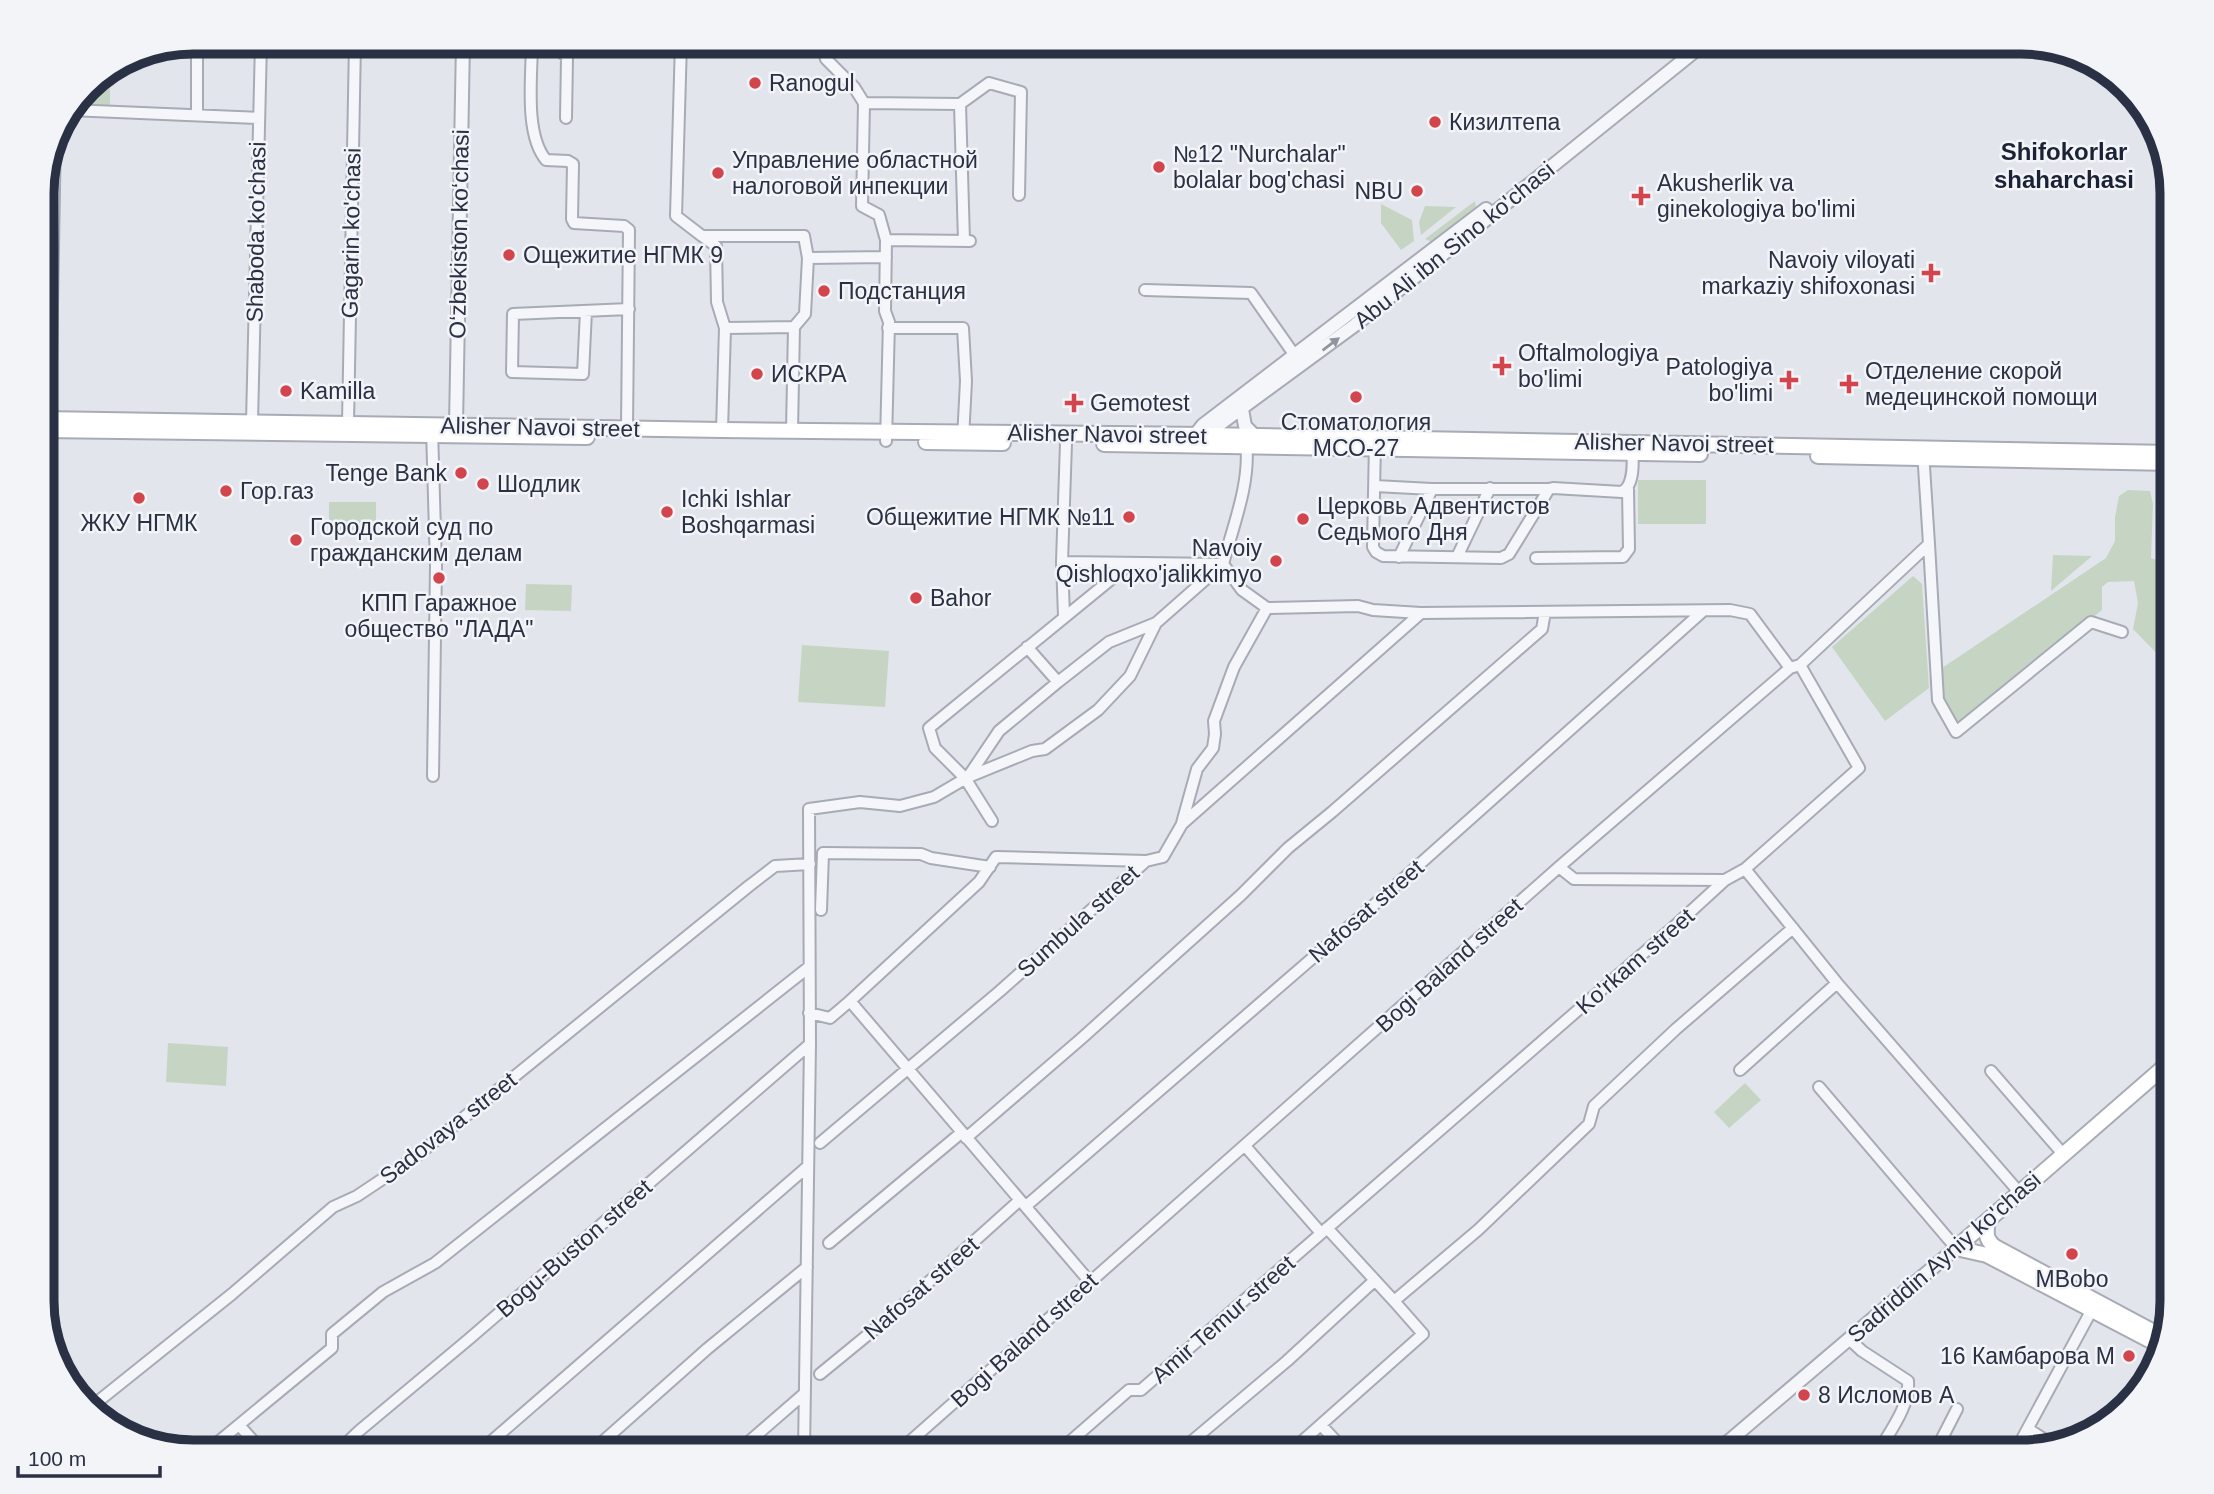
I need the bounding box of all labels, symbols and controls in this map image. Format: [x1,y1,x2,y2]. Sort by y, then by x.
place label: Ranogul [769,70,855,96]
marker: Ranogul [747,75,763,91]
place label: Кизилтепа [1449,109,1561,135]
marker: Кизилтепа [1427,114,1443,130]
street label: O‘zbekiston ko‘chasi [444,129,474,339]
district label: Shifokorlar shaharchasi [1994,138,2134,193]
street label: Shaboda ko'chasi [241,141,271,323]
place label: №12 "Nurchalar" bolalar bog'chasi [1173,141,1346,193]
street label: Gagarin ko'chasi [337,147,365,319]
place label: Управление областной налоговой инпекции [732,147,978,199]
street label: Abu Ali ibn Sino ko'chasi [1349,156,1559,334]
marker: №12 "Nurchalar" bolalar bog'chasi [1151,159,1167,175]
marker: Управление областной налоговой инпекции [710,165,726,181]
place label: Akusherlik va ginekologiya bo'limi [1657,170,1856,222]
place label: NBU [1354,178,1403,204]
marker: NBU [1409,183,1425,199]
marker: Akusherlik va ginekologiya bo'limi [1631,186,1651,206]
place label: Ощежитие НГМК 9 [523,242,723,268]
marker: Ощежитие НГМК 9 [501,247,517,263]
place label: Navoiy viloyati markaziy shifoxonasi [1702,247,1915,299]
marker: Navoiy viloyati markaziy shifoxonasi [1921,263,1941,283]
place label: Подстанция [838,278,966,304]
marker: Подстанция [816,283,832,299]
one-way arrow [1321,337,1340,351]
place label: Oftalmologiya bo'limi [1518,340,1659,392]
place label: Patologiya bo'limi [1666,354,1773,406]
marker: Oftalmologiya bo'limi [1492,356,1512,376]
place label: Отделение скорой медецинской помощи [1865,358,2098,410]
place label: ИСКРА [771,361,847,387]
marker: ИСКРА [749,366,765,382]
marker: Patologiya bo'limi [1779,370,1799,390]
marker: Отделение скорой медецинской помощи [1839,374,1859,394]
place label: Kamilla [300,378,376,404]
marker: Kamilla [278,383,294,399]
marker: Стоматология МСО-27 [1348,389,1364,405]
place label: Gemotest [1090,390,1190,416]
marker: Gemotest [1064,393,1084,413]
place label: Стоматология МСО-27 [1281,409,1431,461]
street label: Alisher Navoi street [440,412,641,442]
street label: Alisher Navoi street [1007,419,1208,449]
street label: Alisher Navoi street [1574,428,1775,458]
place label: Tenge Bank [326,460,447,486]
marker: Tenge Bank [453,465,469,481]
place label: Шодлик [497,471,581,497]
marker: Шодлик [475,476,491,492]
place label: Гор.газ [240,478,314,504]
marker: Гор.газ [218,483,234,499]
place label: Ichki Ishlar Boshqarmasi [681,486,815,538]
marker: ЖКУ НГМК [131,490,147,506]
place label: Церковь Адвентистов Седьмого Дня [1317,493,1550,545]
marker: Ichki Ishlar Boshqarmasi [659,504,675,520]
place label: Общежитие НГМК №11 [866,504,1115,530]
marker: Общежитие НГМК №11 [1121,509,1137,525]
place label: ЖКУ НГМК [81,510,198,536]
marker: Церковь Адвентистов Седьмого Дня [1295,511,1311,527]
place label: Городской суд по гражданским делам [310,514,522,566]
marker: Городской суд по гражданским делам [288,532,304,548]
place label: Navoiy Qishloqxo'jalikkimyo [1056,535,1262,587]
marker: Navoiy Qishloqxo'jalikkimyo [1268,553,1284,569]
marker: КПП Гаражное общество "ЛАДА" [431,570,447,586]
place label: Bahor [930,585,992,611]
place label: КПП Гаражное общество "ЛАДА" [344,590,534,642]
marker: Bahor [908,590,924,606]
street label: Nafosat street [1303,854,1429,968]
street label: Sumbula street [1012,859,1145,982]
street label: Bogi Baland street [1370,892,1528,1038]
street label: Ko'rkam street [1571,902,1700,1019]
street label: Sadovaya street [375,1066,522,1189]
street label: Sadriddin Ayniy ko'chasi [1842,1166,2046,1348]
street label: Bogu-Buston street [491,1173,657,1322]
street label: Nafosat street [858,1231,984,1345]
marker: MBobo [2064,1246,2080,1262]
street label: Amir Temur street [1146,1249,1300,1388]
place label: MBobo [2036,1266,2108,1292]
street label: Bogi Baland street [945,1267,1103,1413]
place label: 16 Камбарова М [1940,1343,2115,1369]
marker: 16 Камбарова М [2121,1348,2137,1364]
place label: 8 Исломов А [1818,1382,1955,1408]
marker: 8 Исломов А [1796,1387,1812,1403]
scale bar [18,1434,159,1478]
text: 100 m [28,1447,86,1470]

